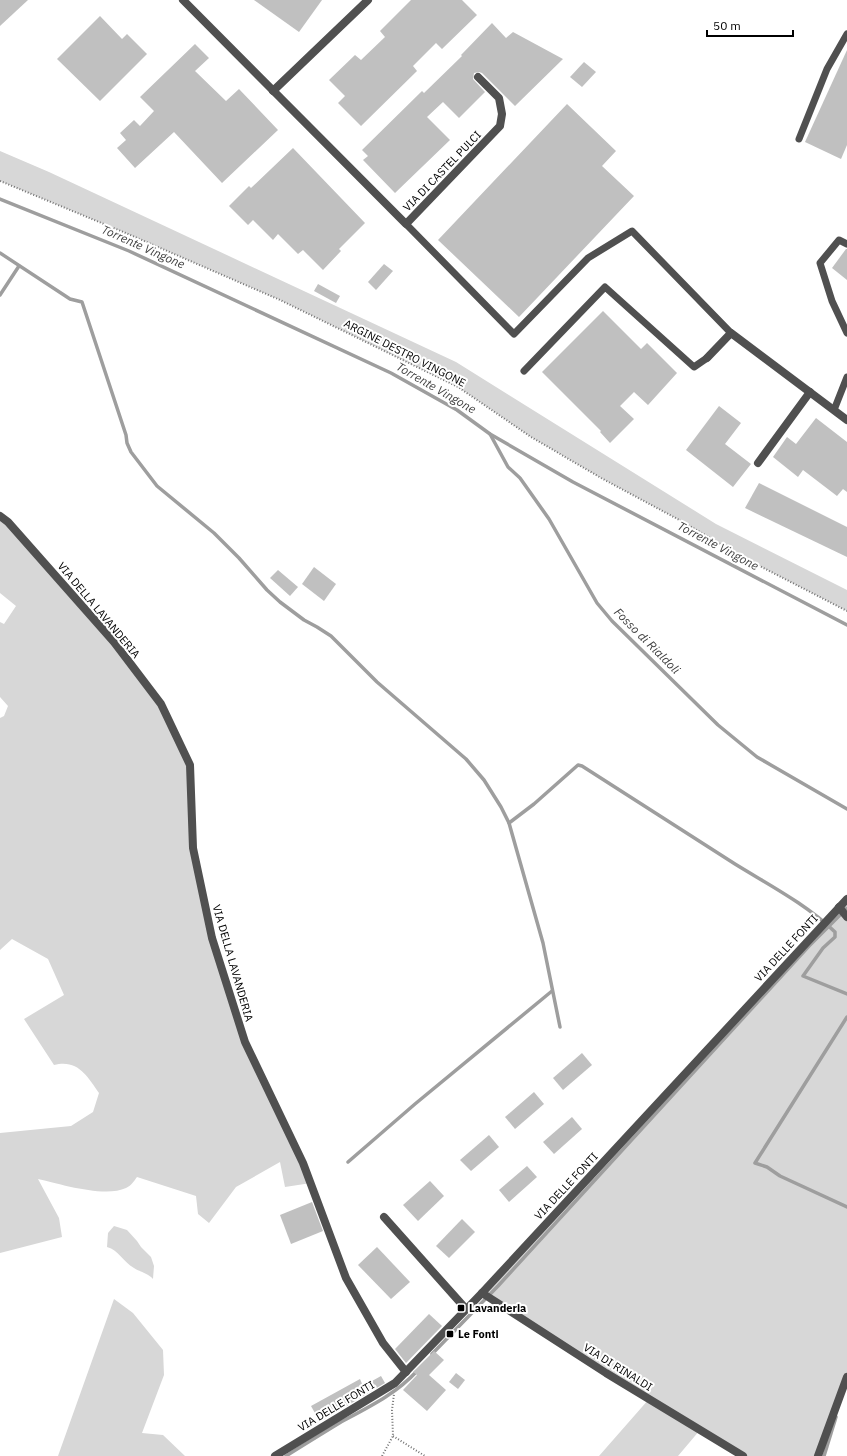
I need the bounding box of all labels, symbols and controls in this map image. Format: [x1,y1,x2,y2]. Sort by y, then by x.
scale bar [707,12,793,38]
text: 50 m [713,18,741,33]
street label: VIA DI CASTEL PULCI [400,128,484,214]
water label: Torrente Vingone [99,221,187,272]
street label: ARGINE DESTRO VINGONE [342,316,468,390]
water label: Torrente Vingone [394,359,479,416]
water label: Torrente Vingone [675,518,761,573]
street label: VIA DELLA LAVANDERIA [55,559,143,661]
water label: Fosso di Rialdoli [611,605,684,677]
street label: VIA DELLA LAVANDERIA [210,903,256,1023]
street label: VIA DELLE FONTI [751,912,821,984]
street label: VIA DELLE FONTI [531,1150,601,1222]
place label: Lavanderia [469,1301,526,1315]
marker: Lavanderia [456,1303,466,1313]
place label: Le Fonti [458,1327,499,1341]
marker: Le Fonti [445,1329,455,1339]
street label: VIA DI RINALDI [581,1340,655,1394]
street label: VIA DELLE FONTI [295,1378,377,1434]

